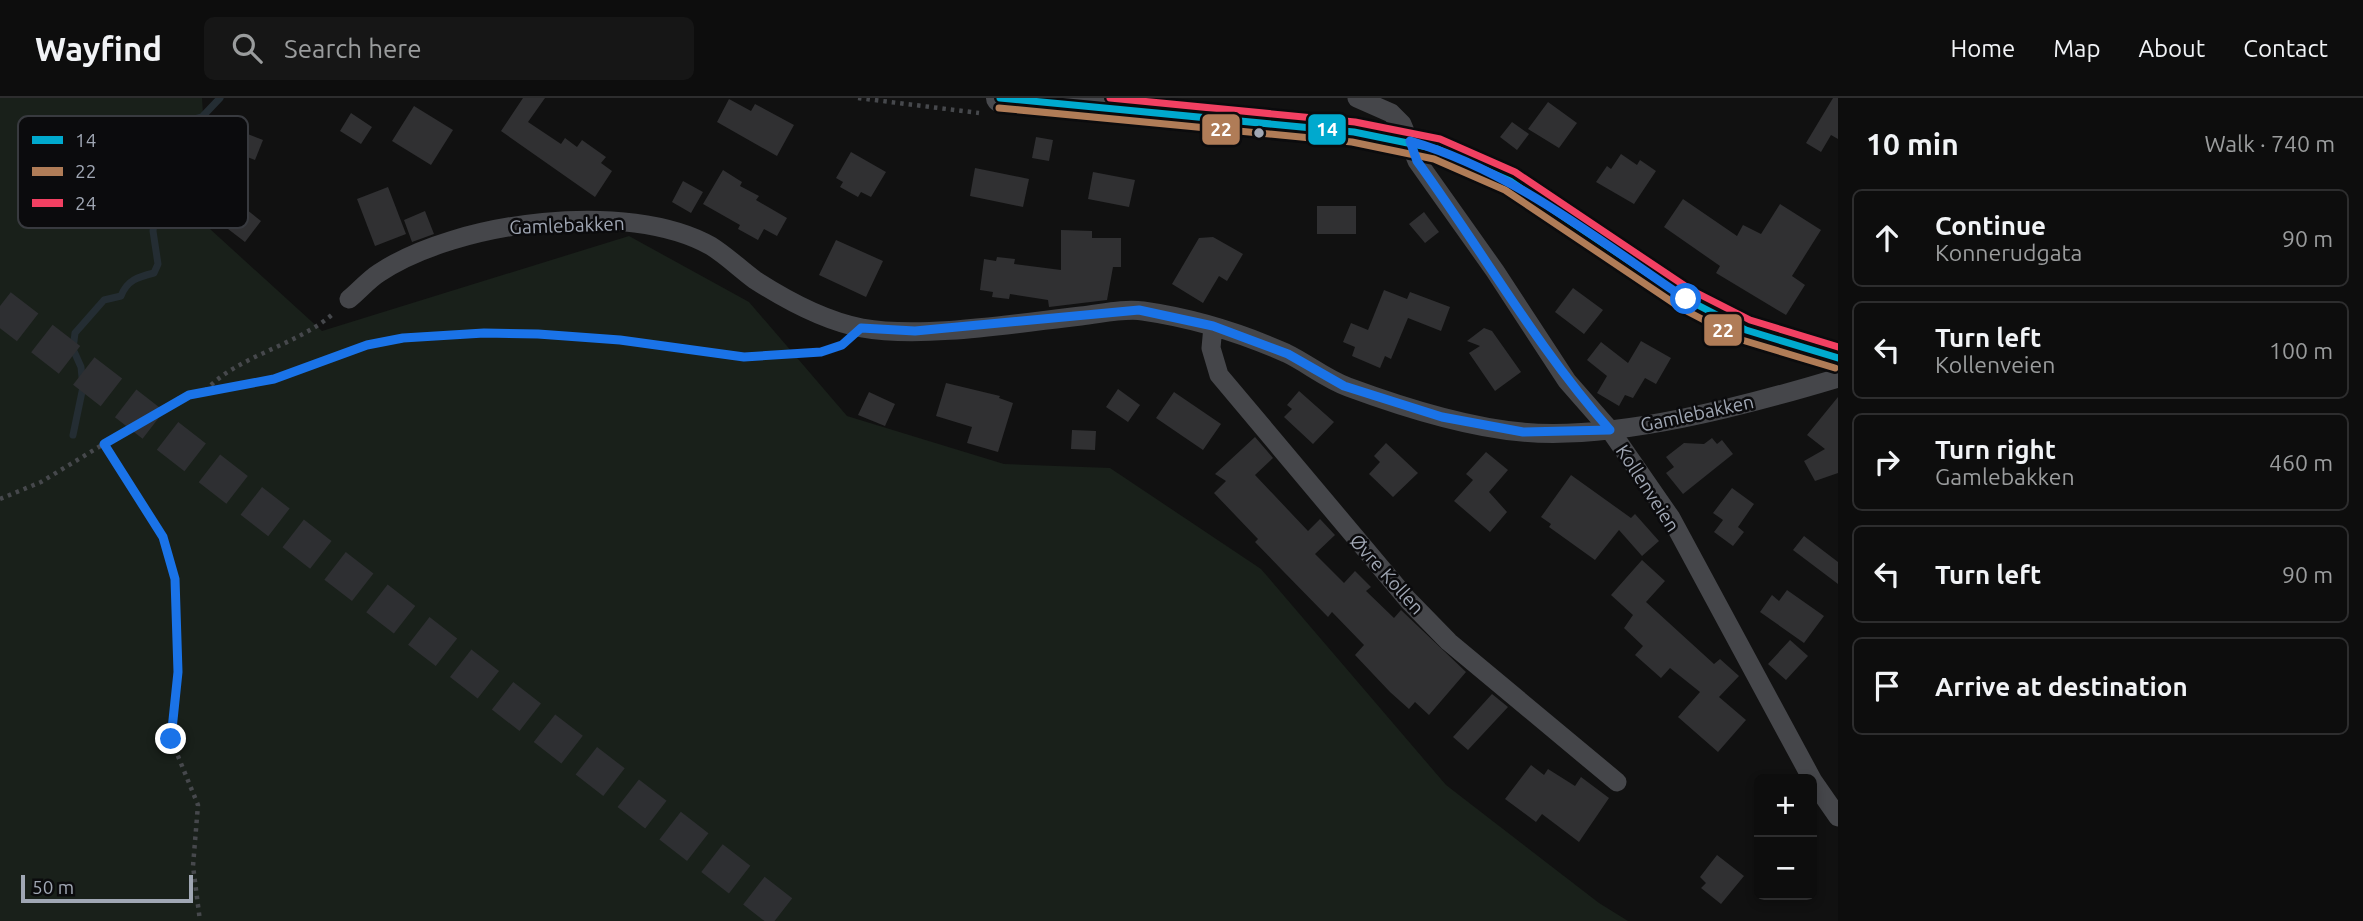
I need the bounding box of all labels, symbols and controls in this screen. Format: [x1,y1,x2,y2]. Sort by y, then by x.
search box [204,17,694,80]
icon: search [228,29,266,67]
text: Wayfind [35,30,162,67]
text: Search here [284,34,422,63]
text: Home [1950,35,2015,62]
text: Map [2053,35,2100,62]
text: About [2138,35,2205,62]
text: Contact [2243,35,2328,62]
line badge: 22 [1201,113,1241,146]
line badge: 14 [1307,113,1347,146]
legend [18,116,248,228]
text: 22 [1210,118,1232,140]
text: 14 [1316,118,1338,140]
unlabelled marker [1252,126,1266,140]
text: 10 min [1866,127,1959,161]
text: 14 [75,129,96,151]
text: Walk · 740 m [2204,131,2335,156]
text: 22 [75,160,96,182]
text: 24 [75,192,96,214]
text: Continue [1935,211,2046,240]
street label: Gamlebakken [509,212,625,238]
icon: ahead [1868,219,1906,257]
text: 90 m [2282,226,2333,251]
text: Konnerudgata [1935,240,2082,265]
route start [1670,283,1701,314]
line badge: 22 [1703,313,1743,347]
text: 22 [1712,319,1734,341]
text: Turn left [1935,323,2041,352]
icon: left [1868,331,1906,369]
text: 100 m [2269,338,2333,363]
text: Kollenveien [1935,352,2055,377]
street label: Gamlebakken [1638,390,1756,436]
text: Turn right [1935,435,2056,464]
street label: Kollenveien [1612,440,1684,536]
icon: right [1868,443,1906,481]
text: 460 m [2269,450,2333,475]
text: Gamlebakken [1935,464,2075,489]
street label: Øvre Kollen [1345,530,1429,618]
icon: left [1868,555,1906,593]
text: Turn left [1935,560,2041,589]
text: 90 m [2282,562,2333,587]
icon: arrive [1868,667,1906,705]
text: Arrive at destination [1935,672,2188,701]
route end [155,723,186,754]
map controls [1754,774,1817,900]
button: + [1754,774,1817,837]
button: − [1754,837,1817,900]
scale bar [21,872,192,904]
text: 50 m [32,876,74,898]

